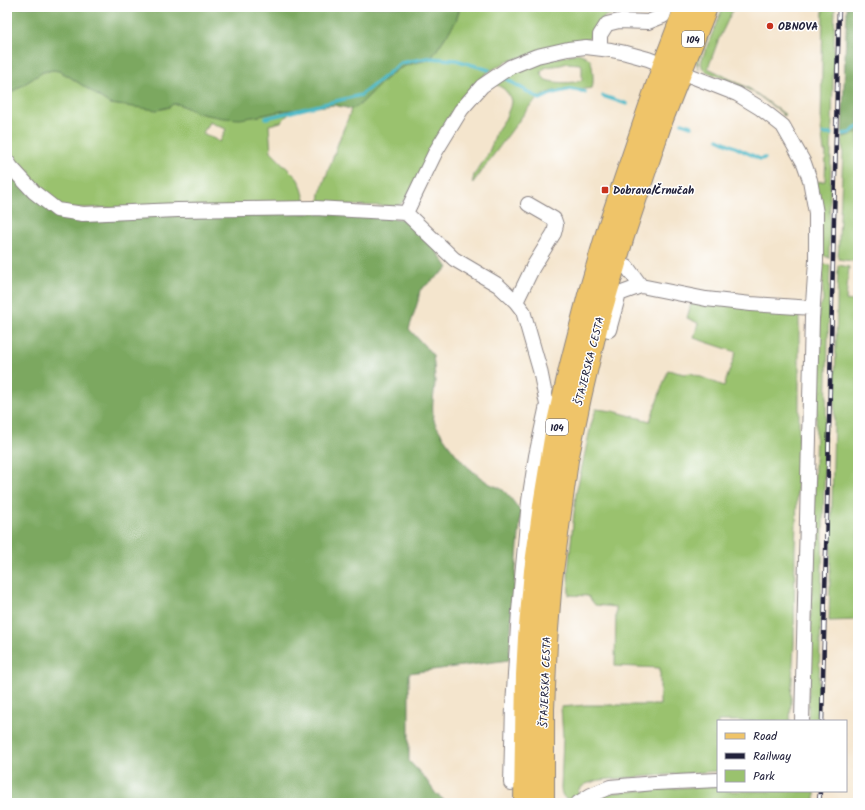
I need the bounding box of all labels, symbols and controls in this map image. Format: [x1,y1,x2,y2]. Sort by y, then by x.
place label: OBNOVA [778,18,818,36]
marker: OBNOVA [765,21,775,31]
road number: 104 [682,31,704,47]
place label: Dobrava/Črnučah [613,182,694,200]
marker: Dobrava/Črnučah [600,185,610,195]
street label: ŠTAJERSKA CESTA [570,314,610,408]
road number: 104 [546,419,568,435]
street label: ŠTAJERSKA CESTA [535,636,557,728]
legend [717,720,847,792]
text: Road [753,727,778,746]
text: Railway [753,747,791,766]
text: Park [753,767,775,786]

